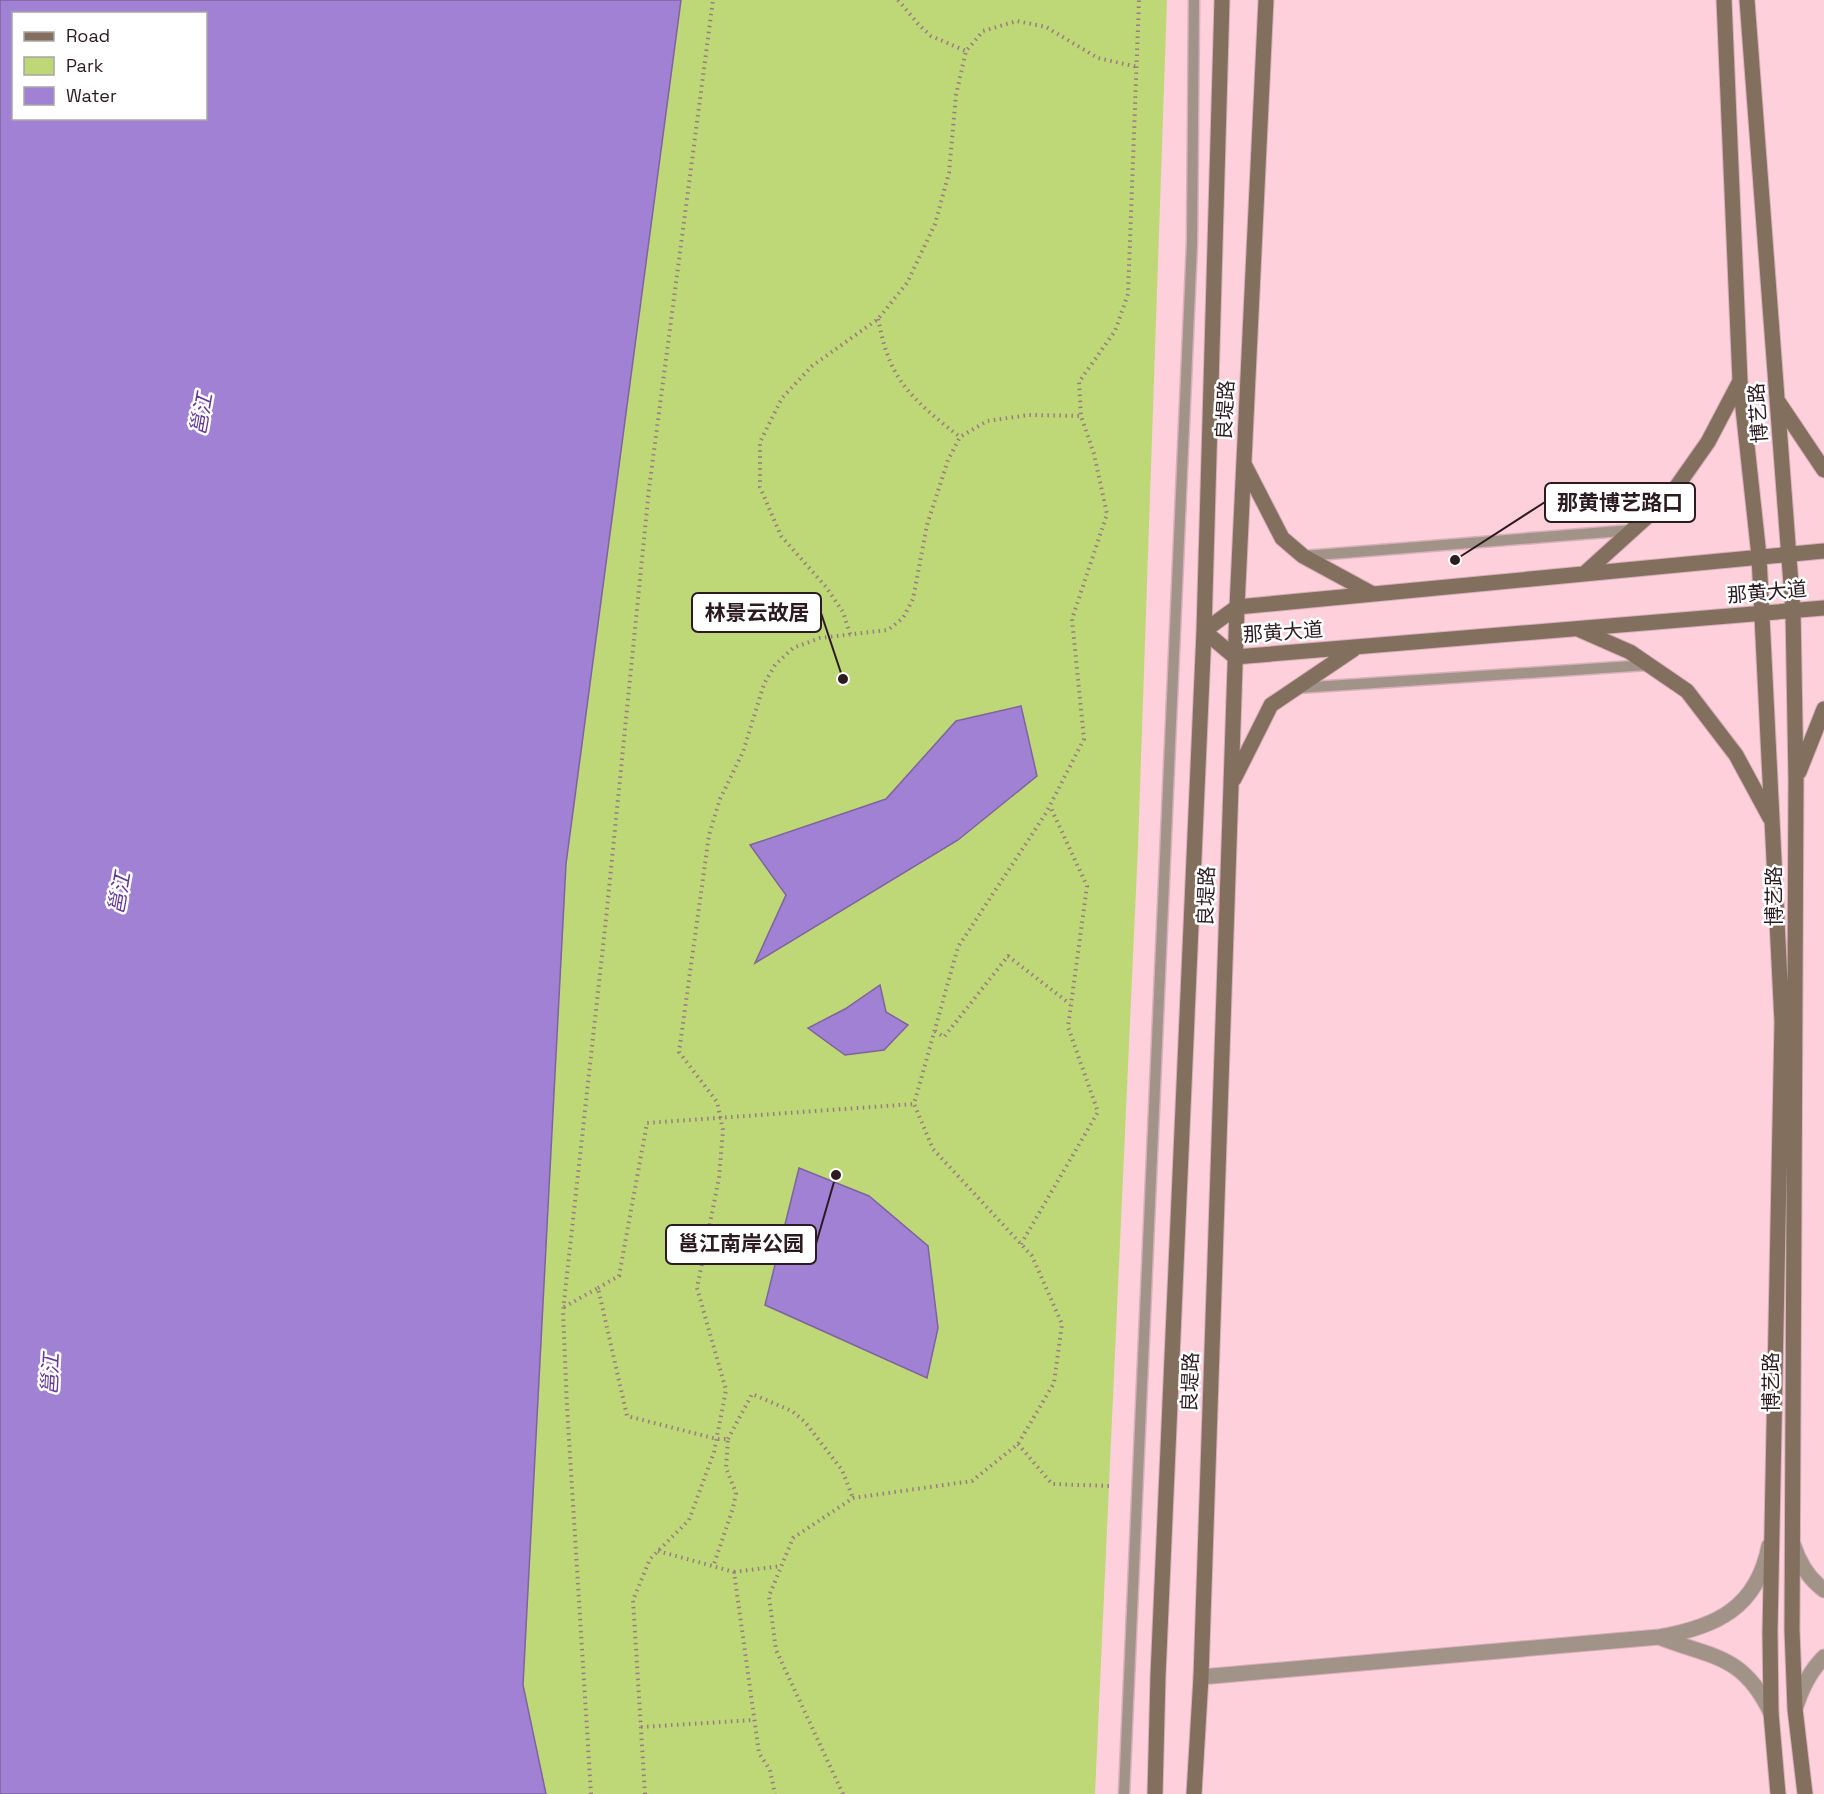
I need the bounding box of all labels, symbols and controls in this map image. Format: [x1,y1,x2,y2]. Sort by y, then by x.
legend [12,12,207,120]
text: Road [66,24,110,47]
text: Park [66,54,104,77]
text: Water [66,84,117,107]
street label: 良堤路 [1210,379,1240,441]
street label: 博艺路 [1743,382,1773,444]
water label: 邕江 [184,389,218,437]
callout: 那黄博艺路口 [1545,483,1695,522]
text: 那黄博艺路口 [1557,489,1683,516]
street label: 那黄大道 [1726,576,1808,608]
callout: 林景云故居 [692,593,821,632]
text: 林景云故居 [705,599,810,626]
street label: 那黄大道 [1242,616,1324,648]
street label: 良堤路 [1192,866,1220,926]
street label: 博艺路 [1761,866,1787,926]
water label: 邕江 [102,868,136,916]
callout: 邕江南岸公园 [666,1225,816,1264]
text: 邕江南岸公园 [678,1230,804,1257]
water label: 邕江 [35,1350,65,1396]
street label: 良堤路 [1176,1352,1204,1412]
street label: 博艺路 [1758,1352,1784,1412]

